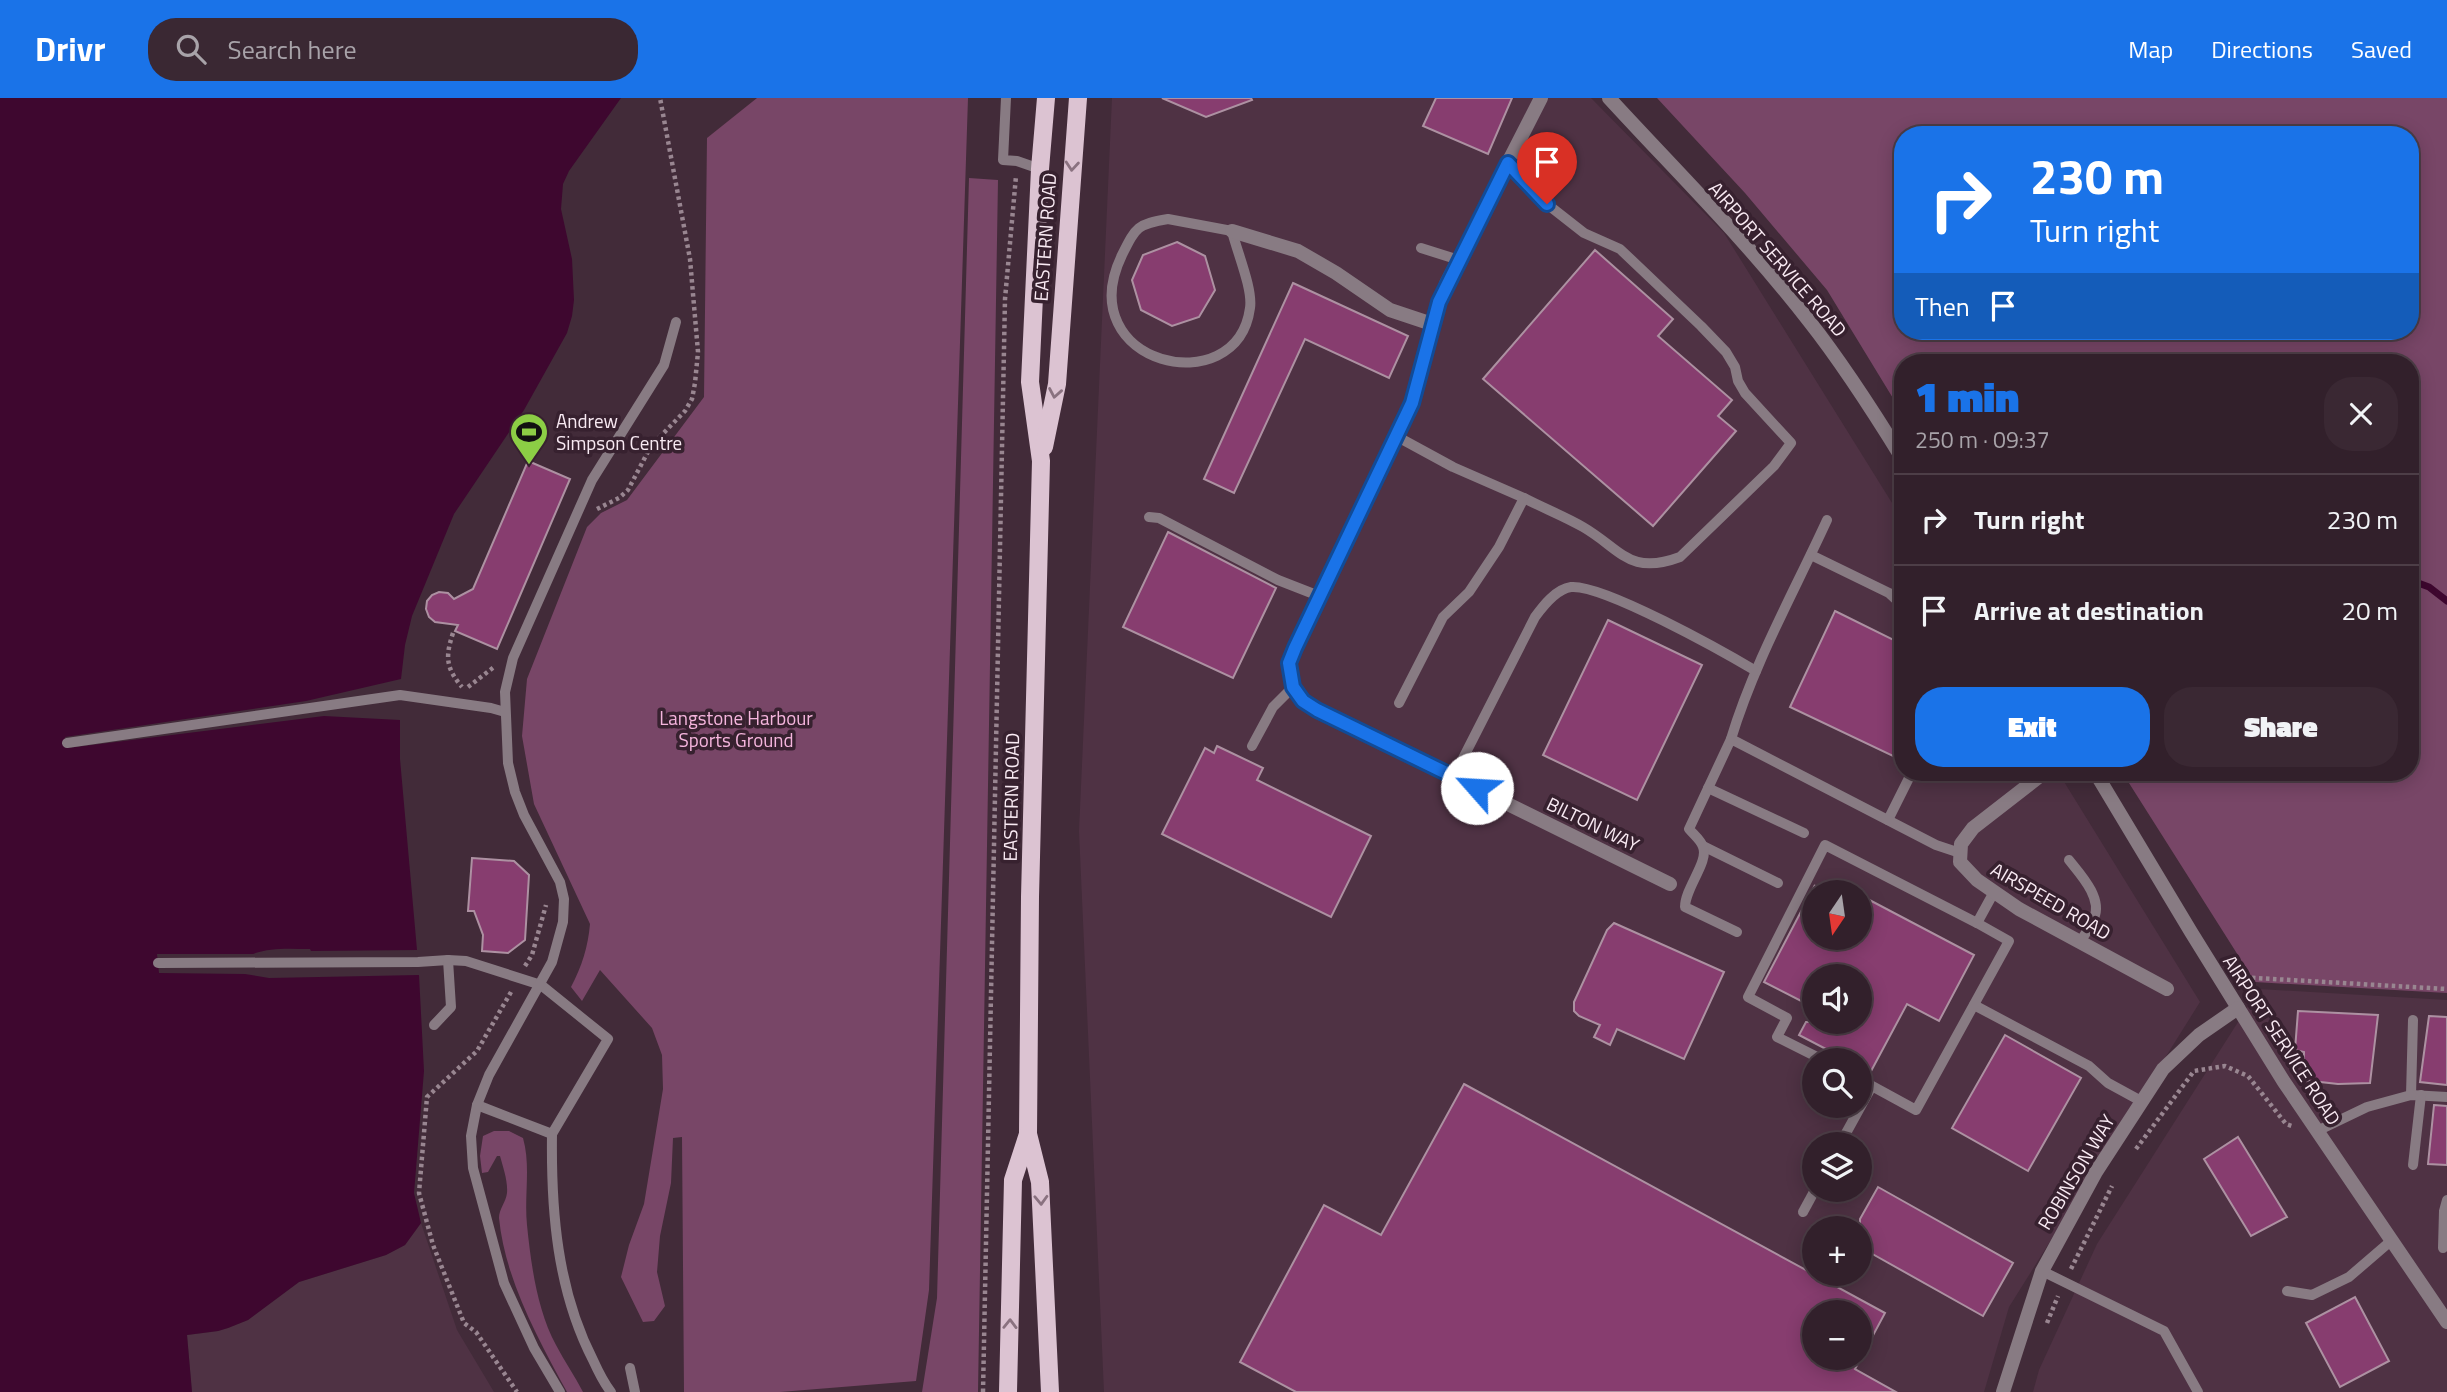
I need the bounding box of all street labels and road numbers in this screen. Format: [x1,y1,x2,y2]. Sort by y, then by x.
street label: EASTERN ROAD [1026,172,1063,302]
street label: AIRPORT SERVICE ROAD [1703,174,1854,343]
street label: EASTERN ROAD [995,732,1026,862]
street label: BILTON WAY [1542,789,1645,859]
street label: AIRSPEED ROAD [1986,854,2117,947]
street label: AIRPORT SERVICE ROAD [2216,949,2348,1131]
street label: ROBINSON WAY [2030,1108,2122,1235]

